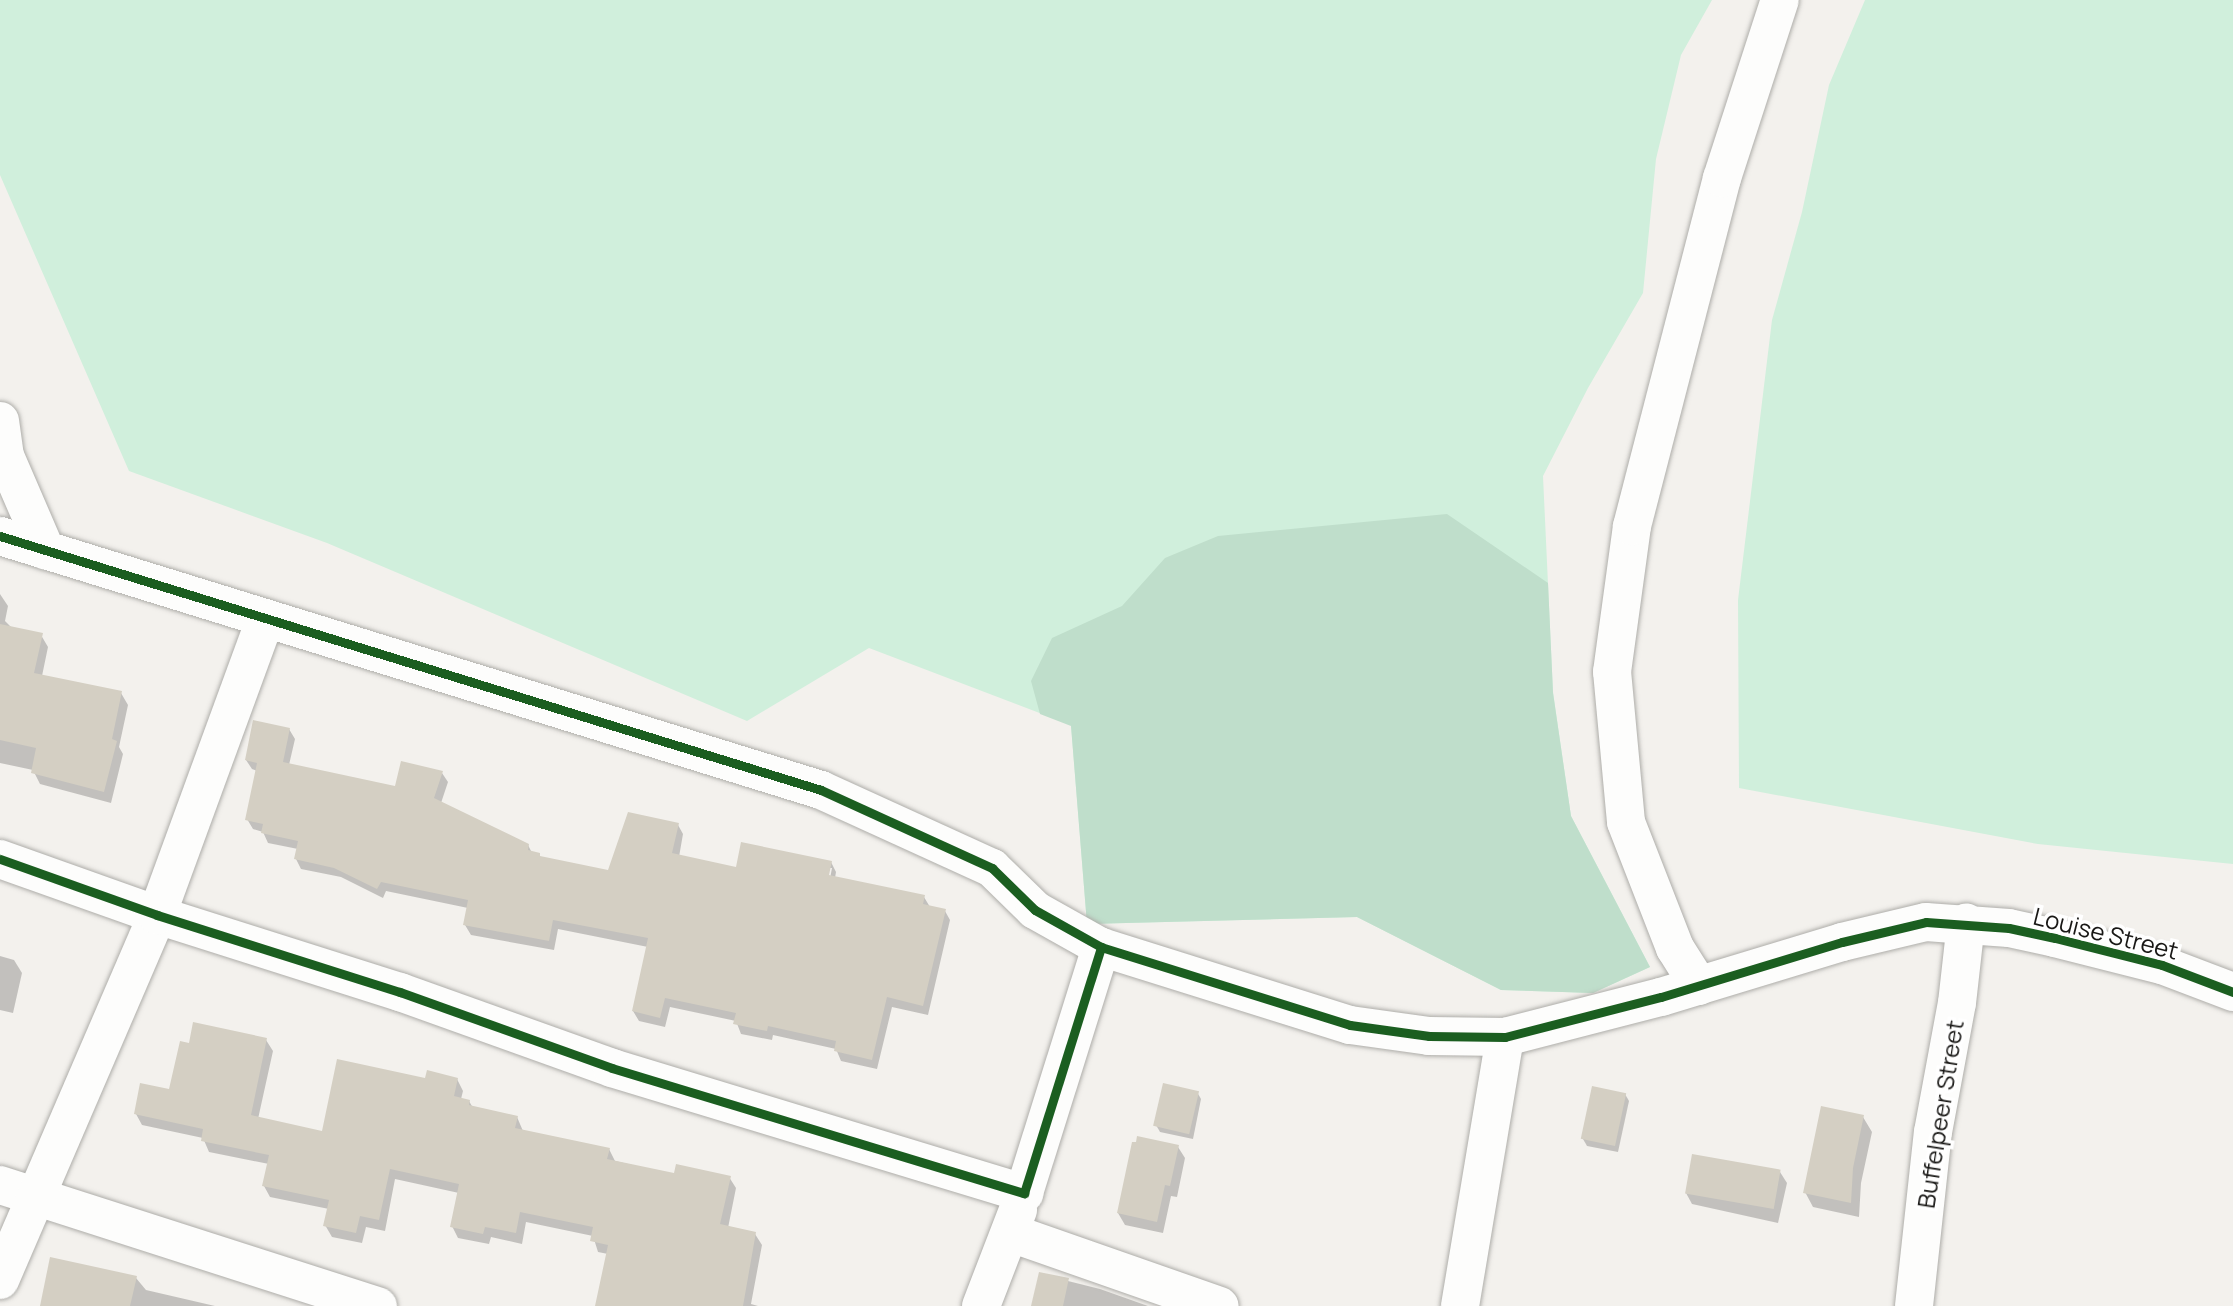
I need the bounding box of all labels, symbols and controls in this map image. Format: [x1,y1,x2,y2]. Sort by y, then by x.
street label: Louise Street [2031,901,2181,965]
street label: Buffelpeer Street [1911,1018,1969,1210]

